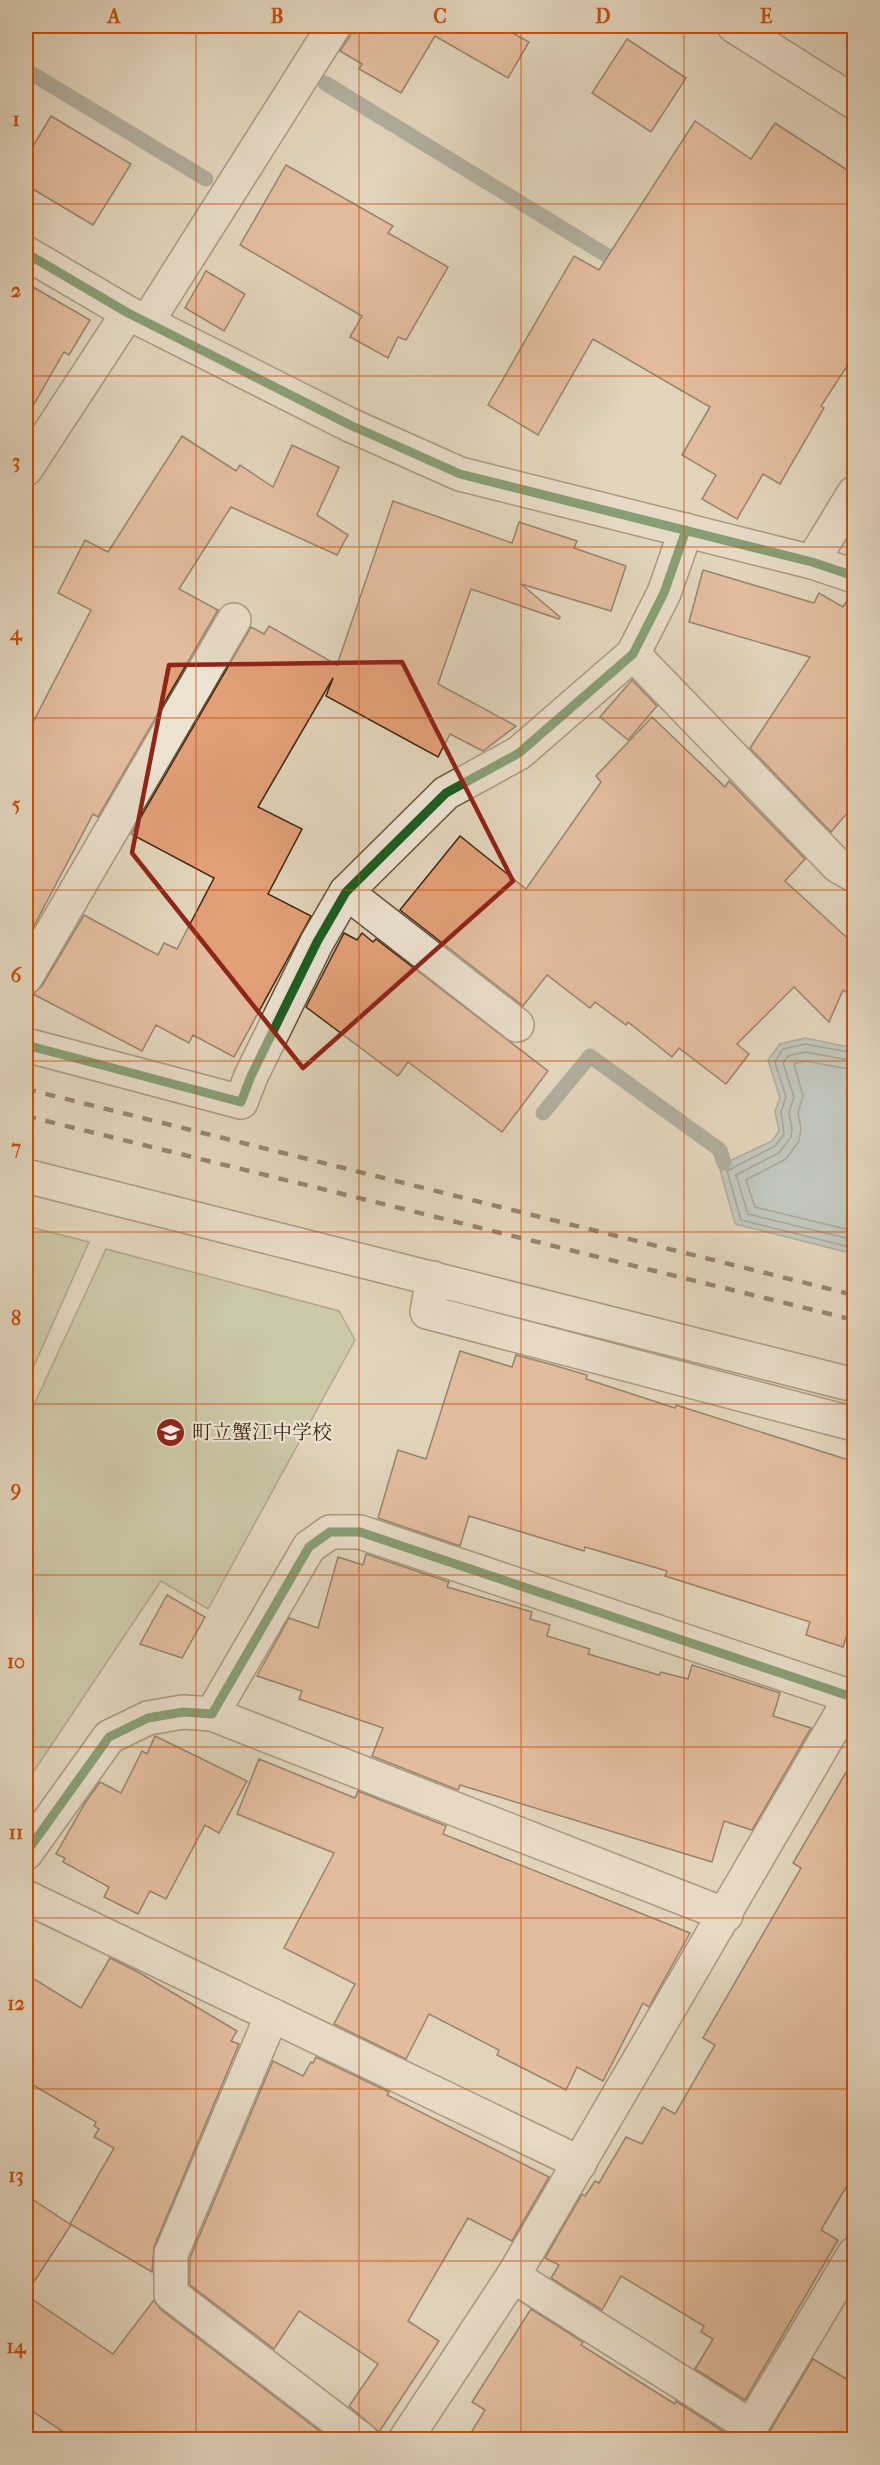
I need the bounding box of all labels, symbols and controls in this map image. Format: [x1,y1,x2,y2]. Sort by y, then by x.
text: A [106,5,122,28]
text: B [270,5,284,28]
text: C [433,5,447,28]
text: D [595,5,611,28]
text: E [760,5,772,28]
text: 1 [12,108,20,131]
text: 2 [11,279,21,302]
text: 3 [12,450,20,473]
text: 4 [9,622,23,646]
text: 5 [12,793,21,816]
text: 6 [11,964,23,987]
text: 7 [10,1136,21,1159]
text: 8 [11,1307,21,1330]
school or university icon: 町立蟹江中学校 [155,1416,187,1448]
place label: 町立蟹江中学校 [192,1421,332,1444]
text: 9 [10,1478,21,1501]
text: 10 [7,1650,25,1673]
text: 11 [9,1821,23,1844]
text: 12 [7,1992,25,2015]
text: 13 [8,2164,24,2187]
text: 14 [7,2335,27,2359]

